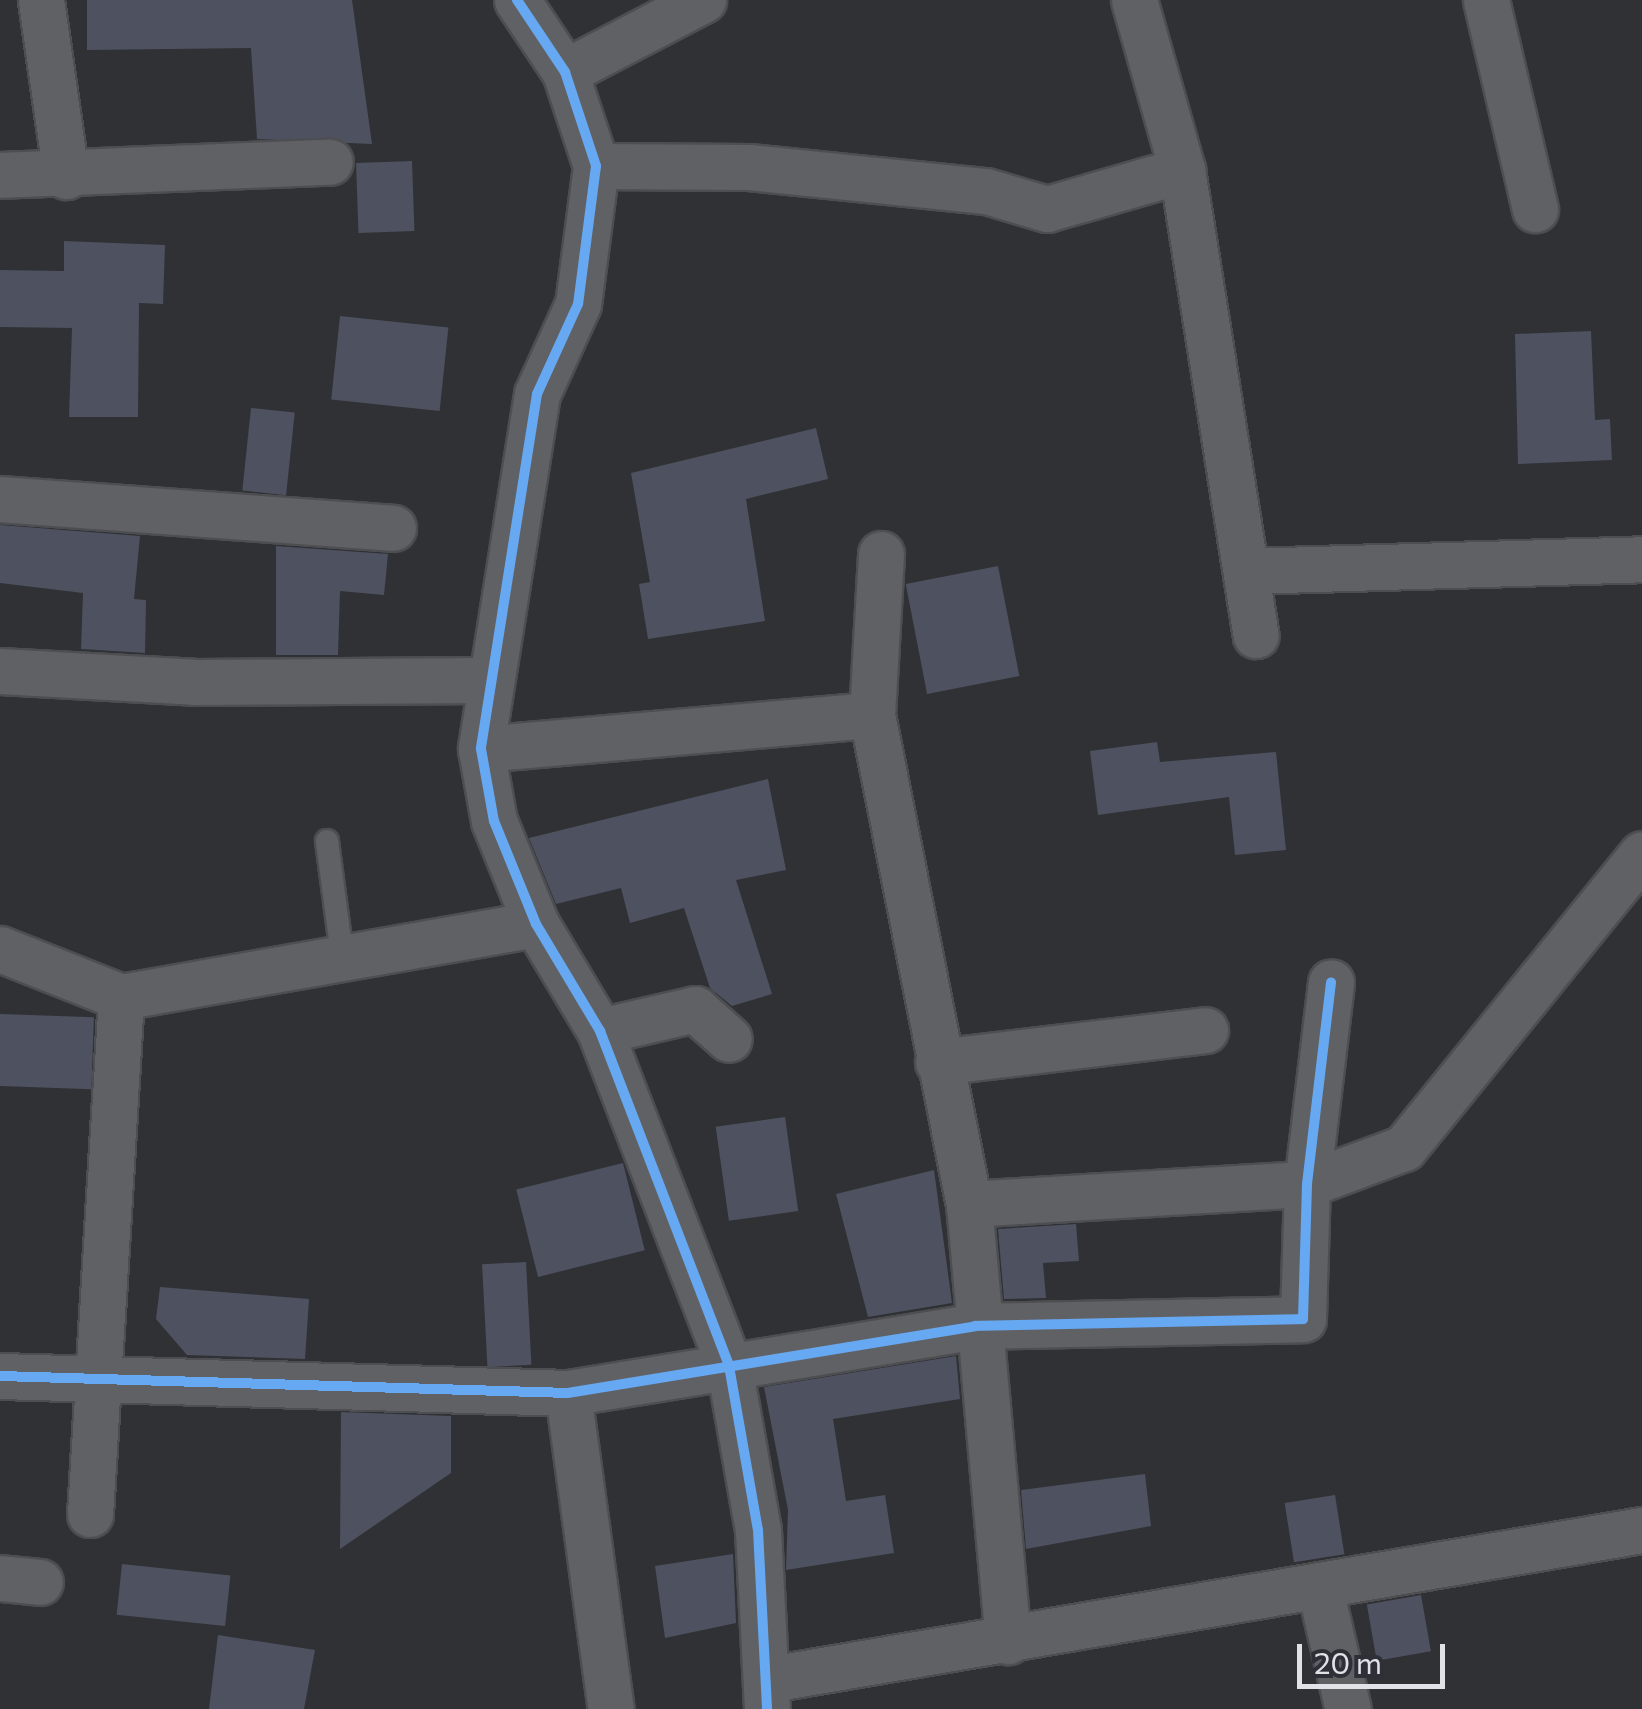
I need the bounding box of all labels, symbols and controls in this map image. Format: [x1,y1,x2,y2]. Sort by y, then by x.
scale bar [1302,1624,1450,1686]
text: 20 m [1314,1643,1382,1680]

